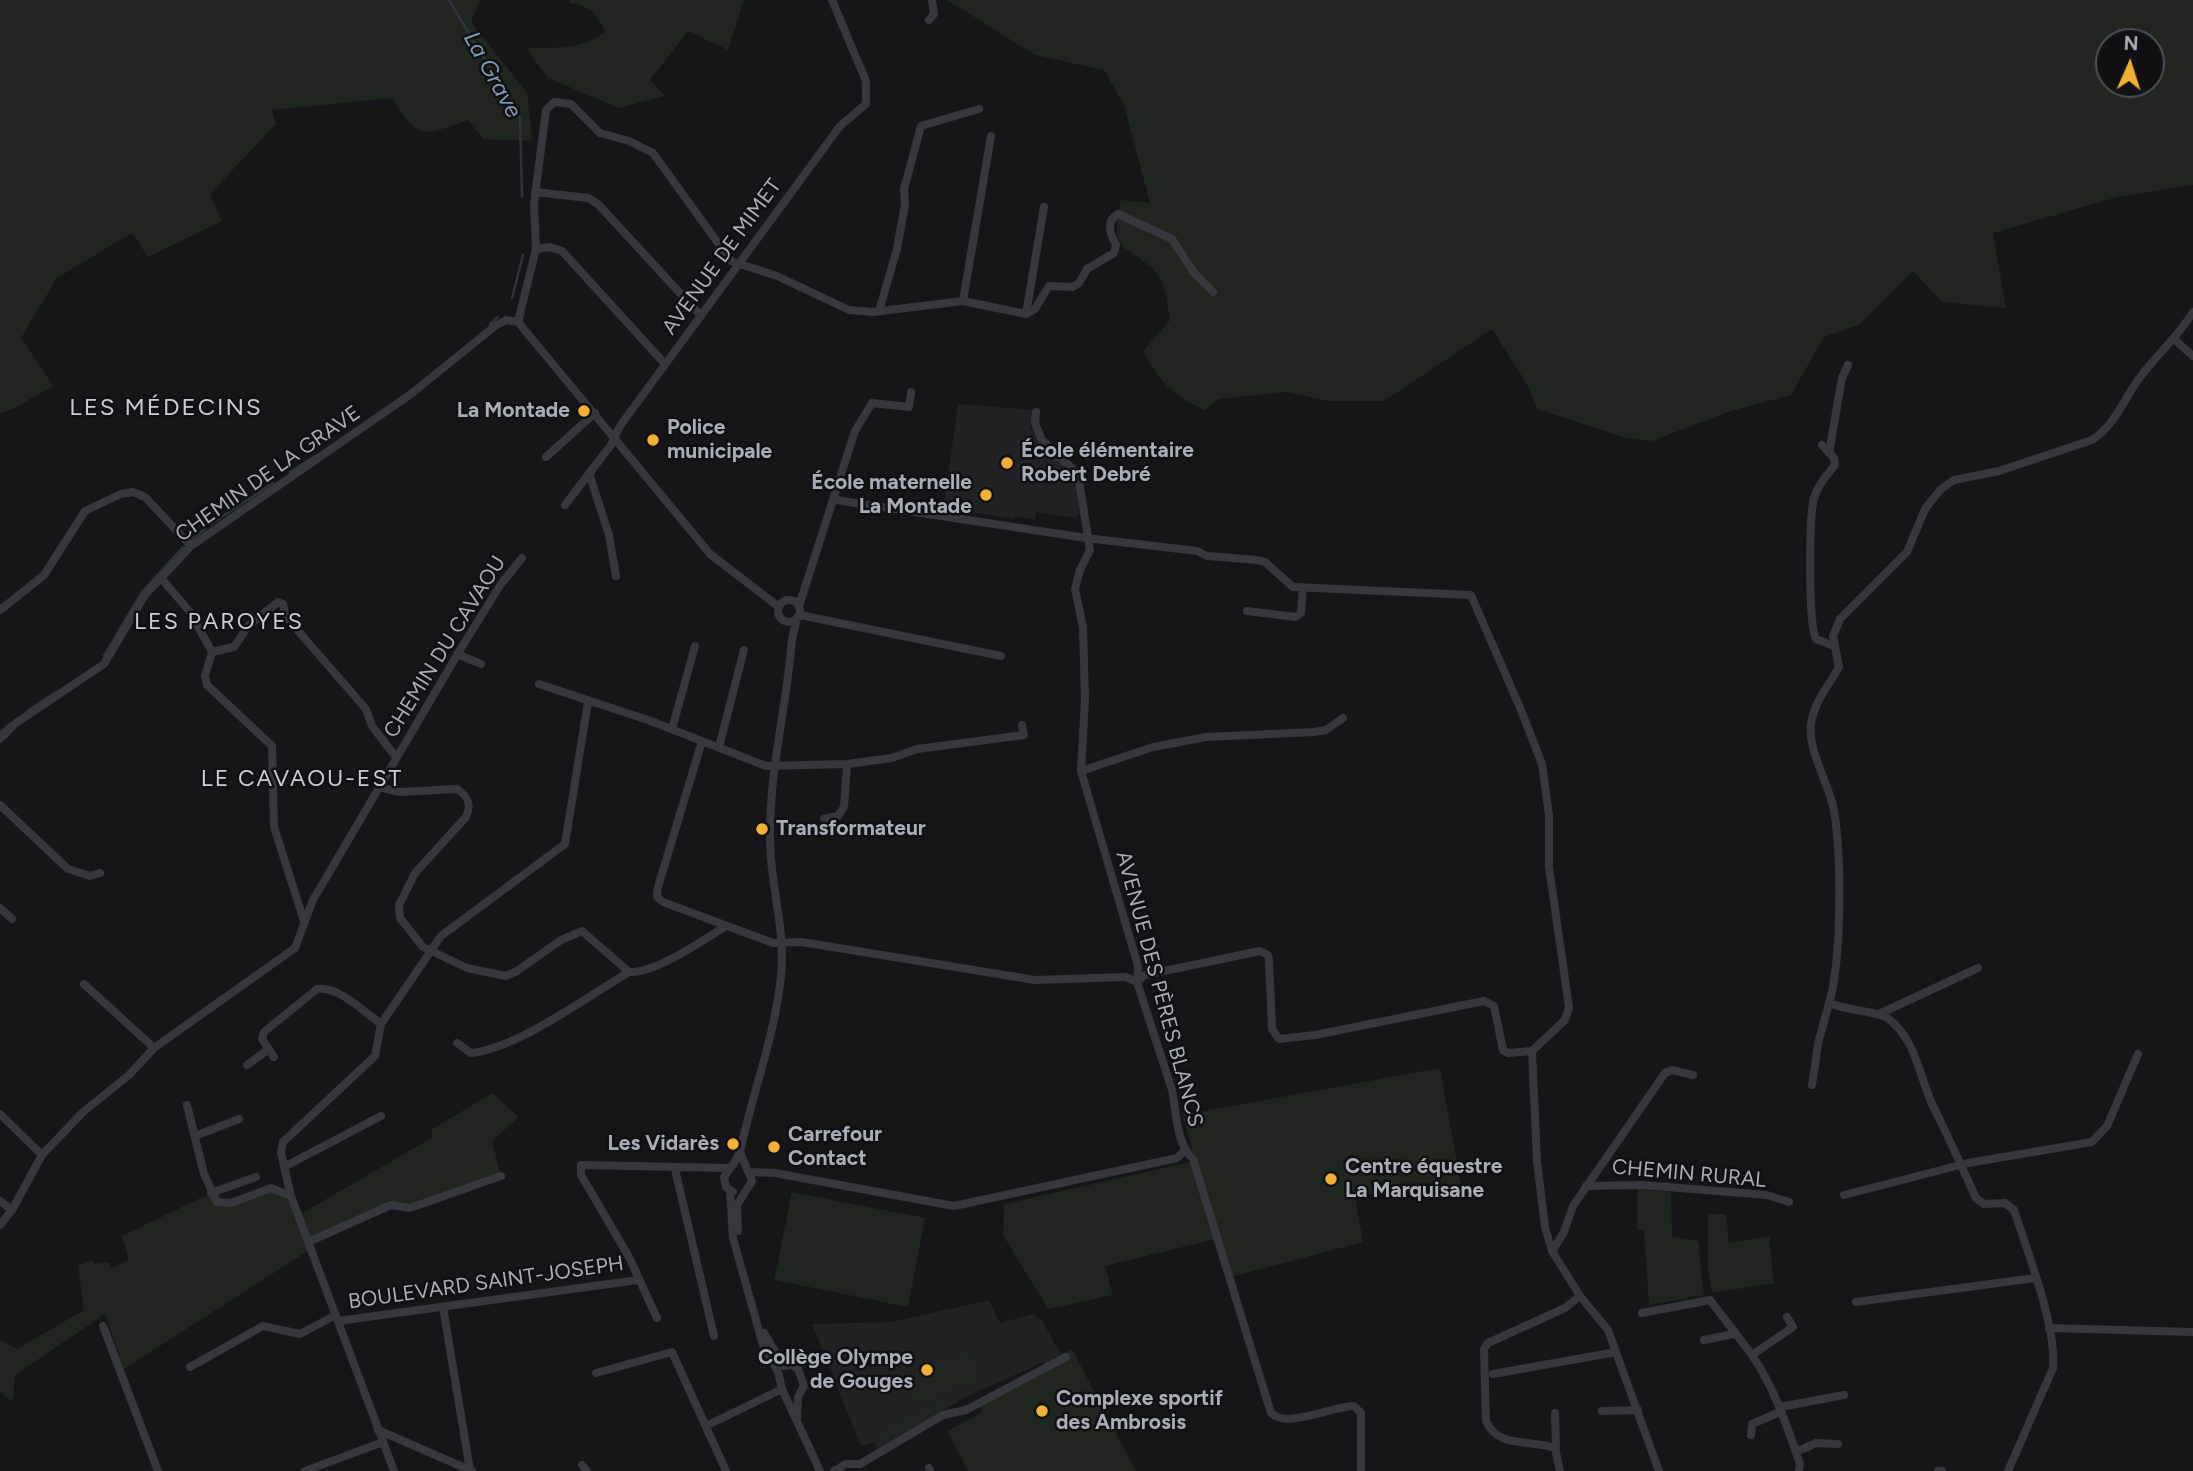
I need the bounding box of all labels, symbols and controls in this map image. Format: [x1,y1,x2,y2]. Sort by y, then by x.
water label: La Grave [457,27,527,123]
north arrow [2095,28,2165,98]
text: N [2123,32,2139,55]
street label: AVENUE DE MIMET [657,174,787,340]
district label: LES MÉDECINS [71,394,261,422]
place label: La Montade [457,398,570,424]
street label: CHEMIN DE LA GRAVE [171,401,365,547]
marker: La Montade [576,403,592,419]
place label: Police municipale [667,415,772,465]
marker: Police municipale [645,432,661,448]
place label: École élémentaire Robert Debré [1021,438,1194,488]
marker: École élémentaire Robert Debré [999,455,1015,471]
place label: École maternelle La Montade [811,470,972,520]
marker: École maternelle La Montade [978,487,994,503]
street label: CHEMIN DU CAVAOU [379,551,511,743]
district label: LES PAROYES [135,608,303,636]
district label: LE CAVAOU-EST [202,765,402,793]
place label: Transformateur [776,816,926,842]
marker: Transformateur [754,821,770,837]
street label: AVENUE DES PÈRES BLANCS [1110,848,1208,1130]
place label: Carrefour Contact [788,1122,882,1172]
place label: Les Vidarès [608,1131,719,1157]
marker: Les Vidarès [725,1136,741,1152]
marker: Carrefour Contact [766,1139,782,1155]
place label: Centre équestre La Marquisane [1345,1154,1502,1204]
street label: CHEMIN RURAL [1611,1155,1767,1193]
marker: Centre équestre La Marquisane [1323,1171,1339,1187]
street label: BOULEVARD SAINT-JOSEPH [347,1251,625,1315]
place label: Collège Olympe de Gouges [758,1345,913,1395]
marker: Collège Olympe de Gouges [919,1362,935,1378]
place label: Complexe sportif des Ambrosis [1056,1386,1223,1436]
marker: Complexe sportif des Ambrosis [1034,1403,1050,1419]

